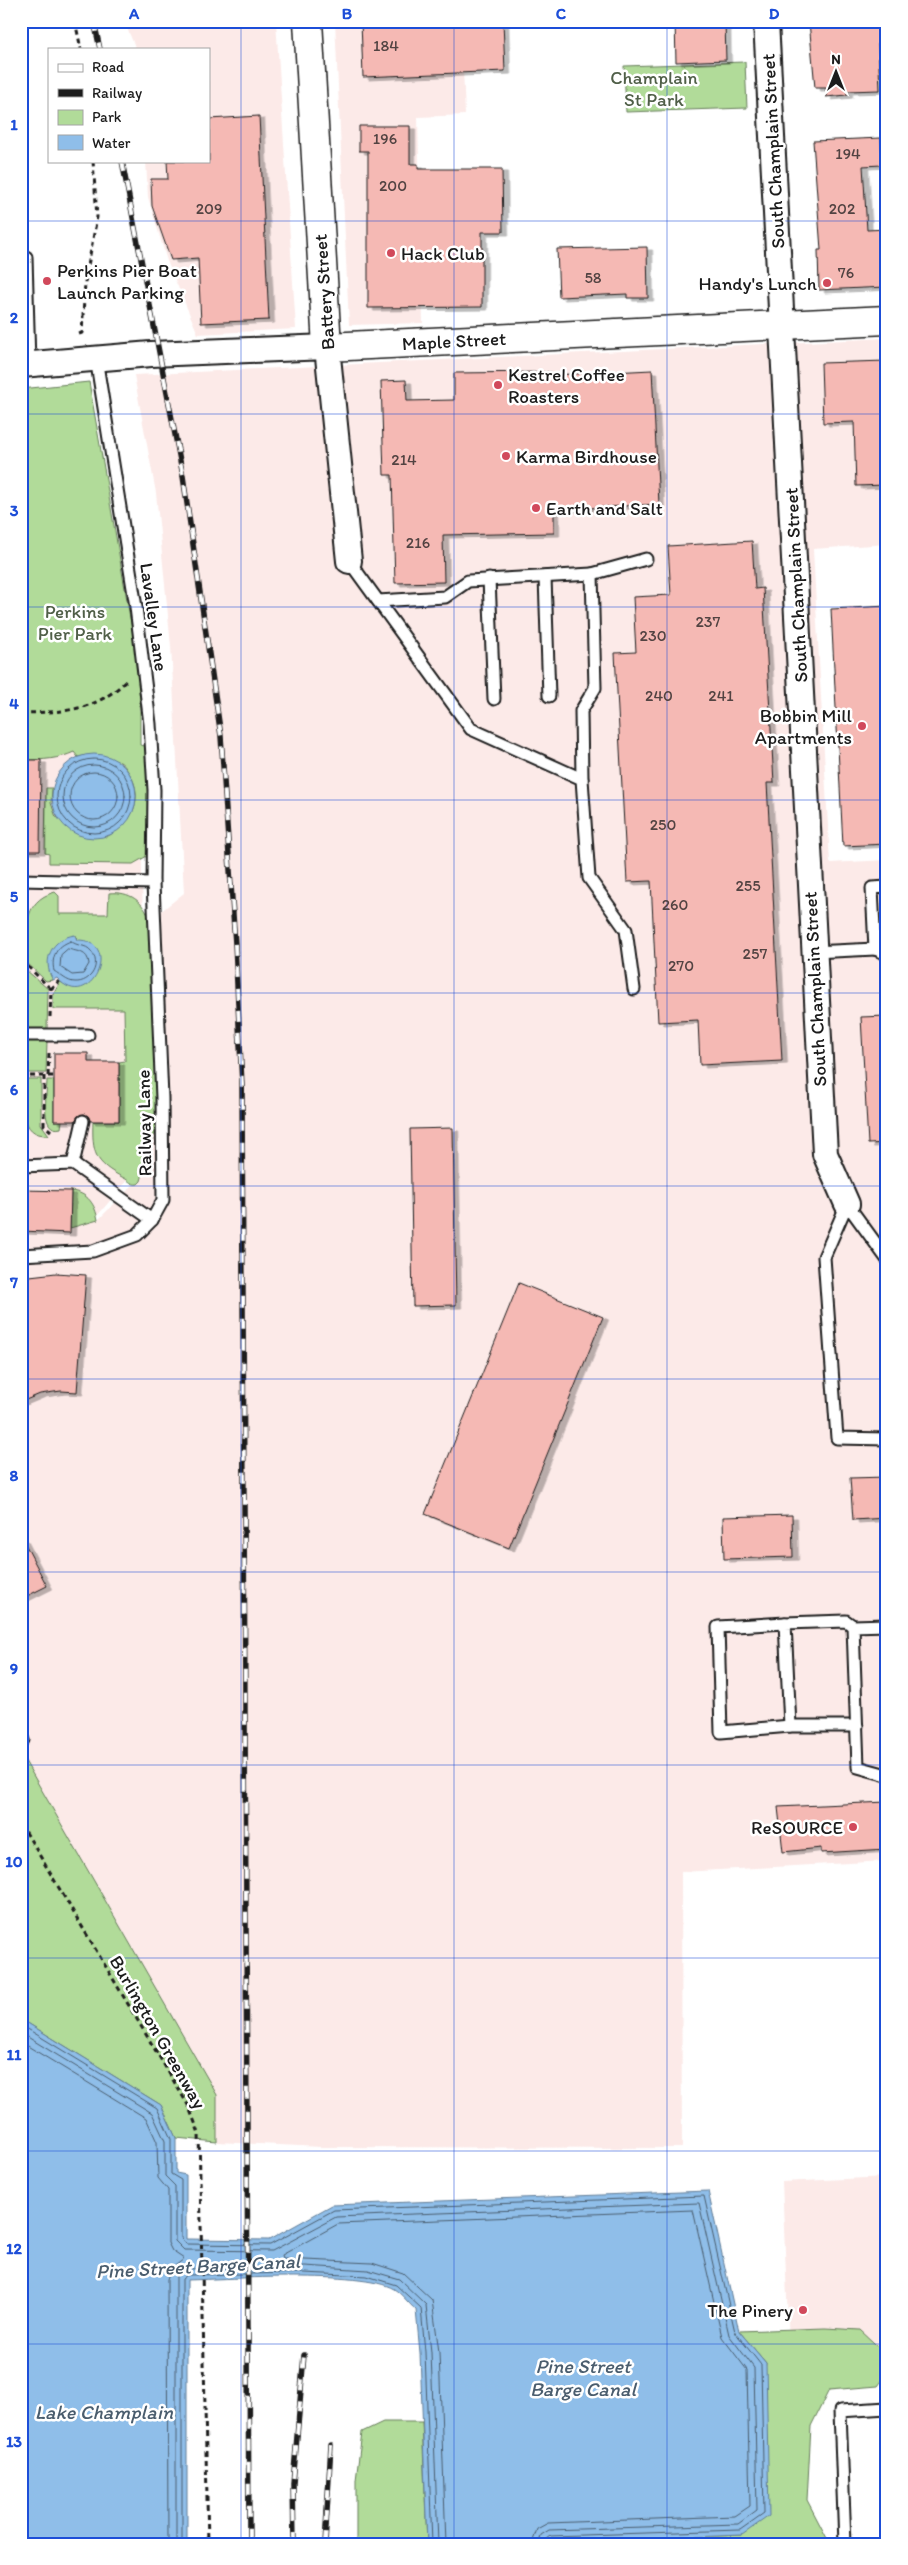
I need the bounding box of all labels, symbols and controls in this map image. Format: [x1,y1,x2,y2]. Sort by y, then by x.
text: A [128,4,140,23]
text: B [342,4,353,23]
text: C [556,4,567,23]
text: D [769,4,780,23]
house number: 184 [373,36,399,55]
legend [48,48,210,162]
north arrow [810,48,860,98]
text: N [831,51,841,68]
street label: South Champlain Street [756,53,790,249]
text: Road [92,58,125,76]
park label: Champlain St Park [610,66,698,111]
text: Railway [92,84,142,102]
text: Park [92,108,122,126]
text: 1 [10,115,18,134]
house number: 196 [373,129,397,148]
text: Water [92,134,131,152]
house number: 194 [835,144,861,163]
house number: 200 [379,176,407,195]
house number: 209 [196,199,222,218]
house number: 202 [829,199,856,218]
street label: Battery Street [308,233,340,351]
place label: Hack Club [401,242,485,265]
marker: Hack Club [385,247,397,259]
place label: Perkins Pier Boat Launch Parking [57,259,197,304]
house number: 76 [838,263,854,282]
house number: 58 [584,268,602,287]
place label: Handy's Lunch [699,272,818,295]
marker: Perkins Pier Boat Launch Parking [41,275,53,287]
marker: Handy's Lunch [821,277,833,289]
text: 2 [10,308,19,327]
street label: Maple Street [401,327,507,355]
place label: Kestrel Coffee Roasters [508,363,625,408]
marker: Kestrel Coffee Roasters [492,379,504,391]
place label: Karma Birdhouse [516,445,657,468]
house number: 214 [391,450,417,469]
marker: Karma Birdhouse [500,450,512,462]
street label: South Champlain Street [779,487,813,683]
place label: Earth and Salt [546,497,663,520]
text: 3 [10,501,19,520]
marker: Earth and Salt [530,502,542,514]
house number: 216 [406,533,430,552]
street label: Lavalley Lane [135,561,173,673]
park label: Perkins Pier Park [38,600,112,645]
house number: 237 [695,612,721,631]
house number: 230 [640,626,667,645]
house number: 240 [645,686,673,705]
house number: 241 [708,686,734,705]
text: 4 [9,694,19,713]
place label: Bobbin Mill Apartments [755,704,853,749]
marker: Bobbin Mill Apartments [856,720,868,732]
house number: 250 [650,815,676,834]
house number: 255 [735,876,761,895]
text: 5 [10,887,19,906]
street label: South Champlain Street [798,891,832,1087]
house number: 260 [662,895,688,914]
house number: 257 [743,944,767,963]
house number: 270 [668,956,694,975]
street label: Railway Lane [132,1069,156,1177]
text: 6 [10,1080,19,1099]
text: 7 [9,1273,18,1292]
text: 8 [10,1466,19,1485]
text: 9 [10,1659,18,1678]
place label: ReSOURCE [751,1816,843,1839]
marker: ReSOURCE [847,1821,859,1833]
text: 10 [5,1852,23,1871]
street label: Burlington Greenway [105,1951,211,2113]
text: 11 [7,2045,22,2064]
text: 12 [6,2239,23,2258]
water label: Pine Street Barge Canal [95,2249,302,2283]
place label: The Pinery [707,2299,793,2322]
marker: The Pinery [797,2304,809,2316]
water label: Pine Street Barge Canal [530,2354,637,2401]
water label: Lake Champlain [35,2400,174,2424]
text: 13 [6,2432,22,2451]

